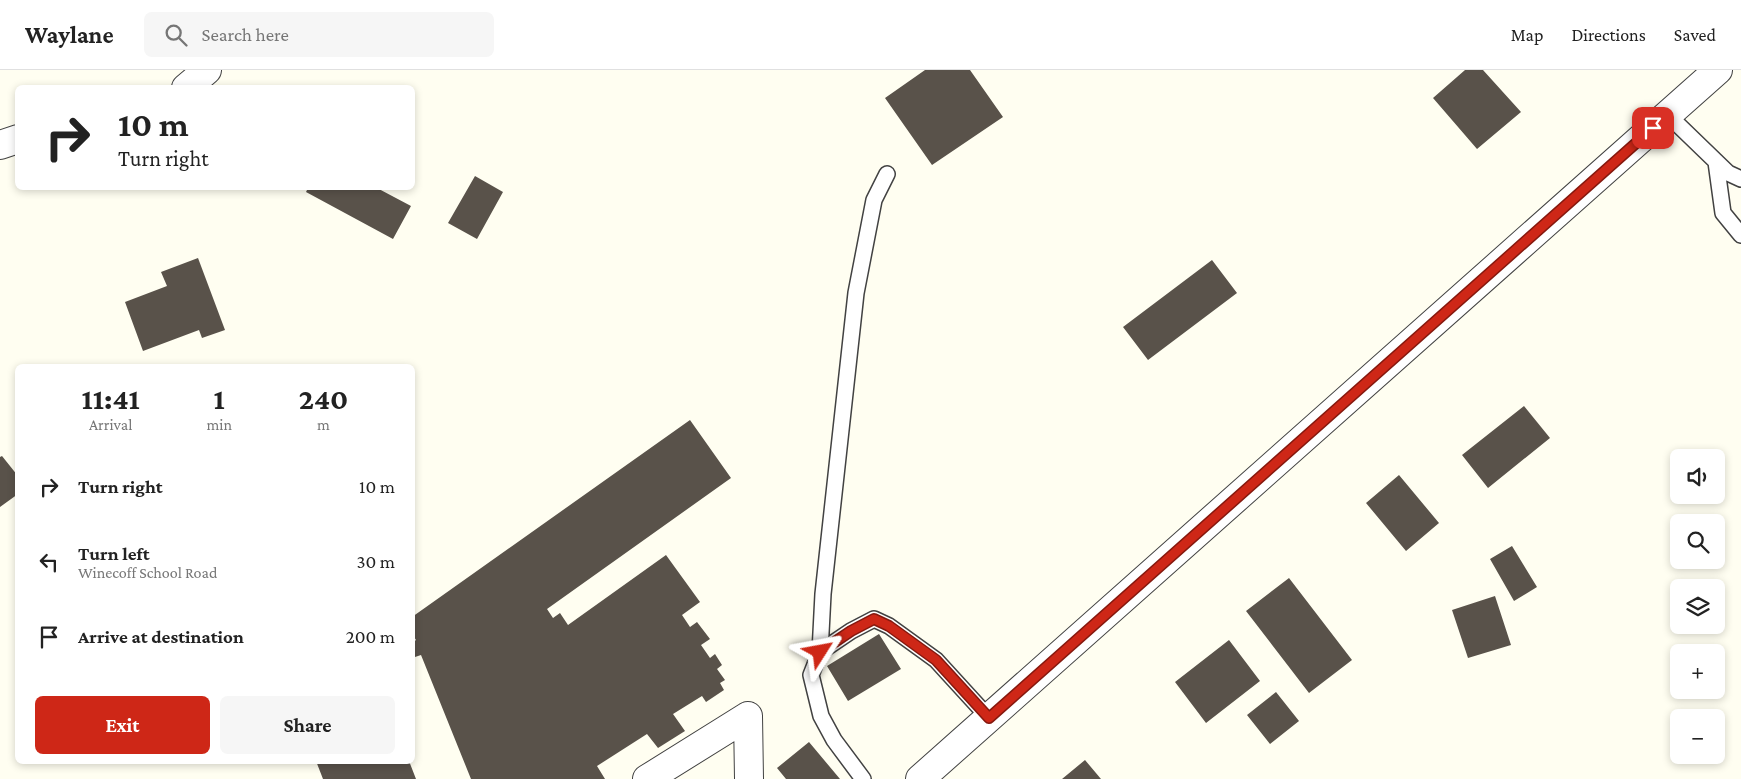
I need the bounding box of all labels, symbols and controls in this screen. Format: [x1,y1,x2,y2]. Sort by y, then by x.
search box [144,12,494,57]
text: Waylane [25,21,114,48]
icon: search [162,21,190,49]
text: Search here [202,24,289,45]
text: Map [1511,25,1543,45]
text: Directions [1571,25,1646,45]
text: Saved [1674,25,1716,45]
icon: right [35,105,100,170]
text: 10 m [118,105,189,144]
pin [1632,107,1674,149]
icon: arrive [1639,114,1667,142]
text: Turn right [118,146,209,171]
text: 11:41 [82,382,140,415]
text: 1 [214,382,225,415]
text: 240 [299,382,348,415]
text: Arrival [89,416,132,433]
text: min [206,416,232,433]
text: m [317,416,330,433]
map controls [1670,449,1725,764]
button: sound [1670,449,1725,504]
icon: right [35,473,63,501]
text: Turn right [78,476,163,497]
text: 10 m [359,476,395,497]
button: search [1670,514,1725,569]
text: Turn left [78,543,150,564]
icon: left [35,548,63,576]
text: 30 m [356,551,395,572]
text: Winecoff School Road [78,564,217,581]
button: layers [1670,579,1725,634]
icon: arrive [35,623,63,651]
position arrow [793,625,845,677]
text: Arrive at destination [78,626,244,647]
text: 200 m [346,626,395,647]
button: + [1670,644,1725,699]
button: Exit [35,696,210,754]
button: Share [220,696,395,754]
button: − [1670,709,1725,764]

